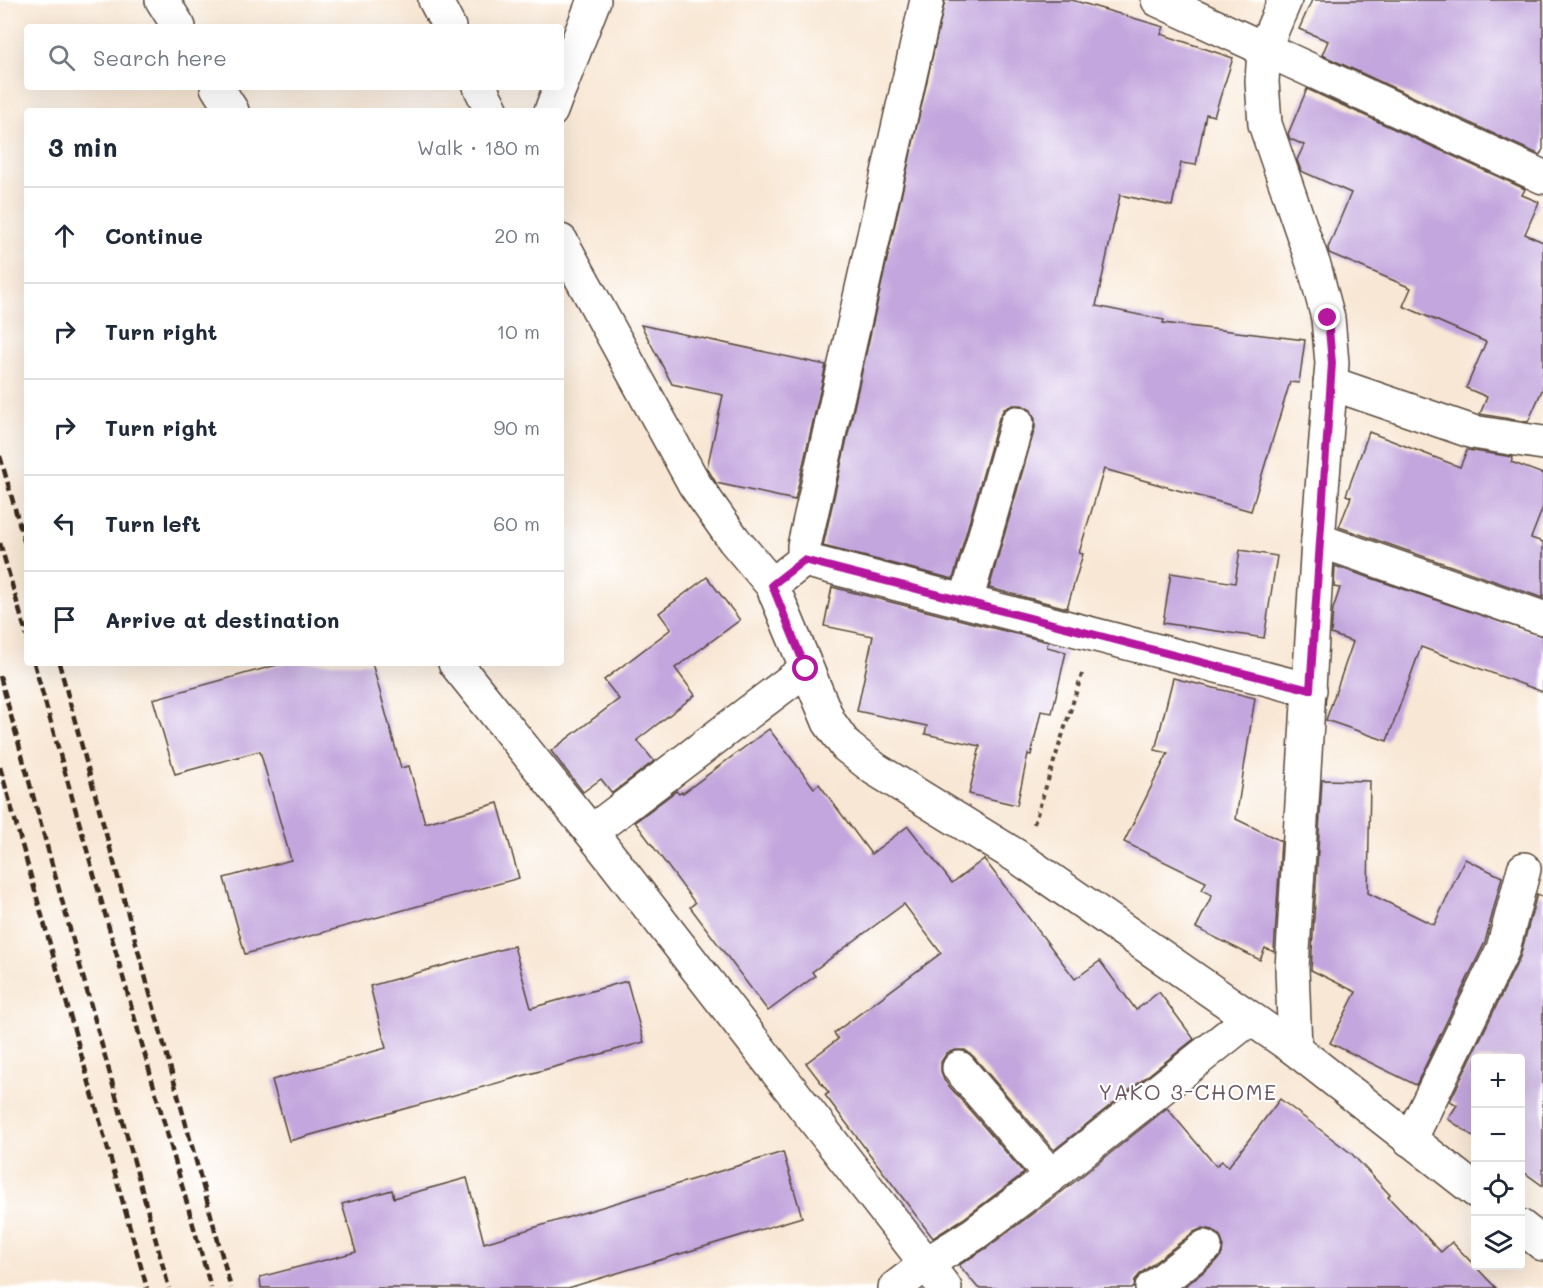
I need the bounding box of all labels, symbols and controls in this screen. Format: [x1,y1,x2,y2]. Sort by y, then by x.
search box [24,24,564,90]
icon: search [45,41,78,74]
text: Search here [93,43,227,72]
text: 3 min [48,130,117,164]
text: Walk · 180 m [417,134,540,160]
icon: ahead [48,219,81,252]
text: Continue [105,221,203,250]
text: 20 m [494,222,540,248]
route end [1314,304,1340,330]
icon: right [48,315,81,348]
text: Turn right [105,317,217,346]
text: 10 m [496,318,540,344]
icon: right [48,411,81,444]
text: Turn right [105,413,217,442]
text: 90 m [494,414,540,440]
icon: left [48,507,81,540]
text: Turn left [105,509,201,538]
text: 60 m [493,510,540,536]
icon: arrive [48,603,81,636]
text: Arrive at destination [105,605,340,634]
route start [792,655,818,681]
map controls [1471,1054,1525,1270]
button: + [1471,1054,1525,1108]
district label: YAKO 3-CHOME [1099,1078,1277,1105]
button: − [1471,1108,1525,1162]
button: locate [1471,1162,1525,1216]
button: layers [1471,1216,1525,1270]

